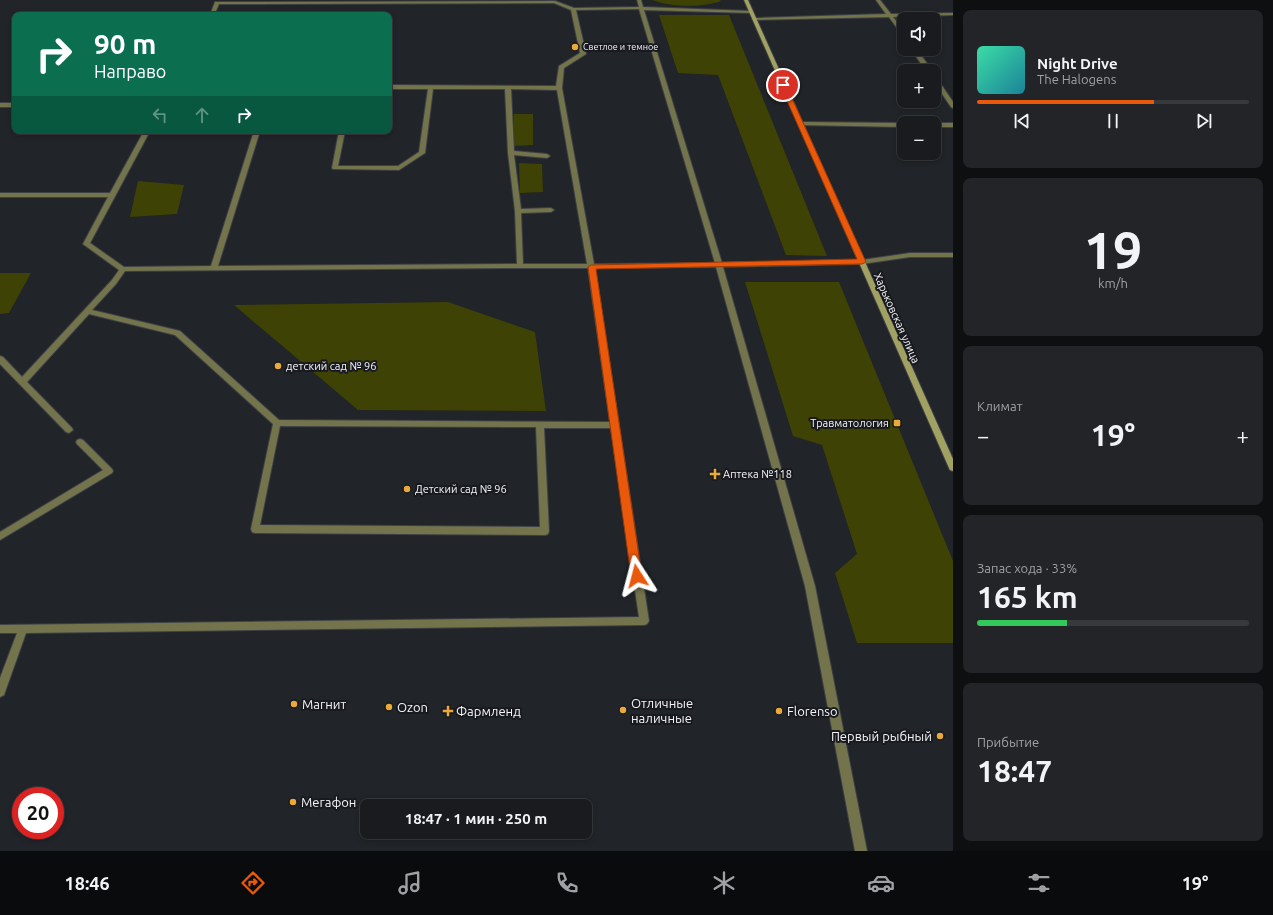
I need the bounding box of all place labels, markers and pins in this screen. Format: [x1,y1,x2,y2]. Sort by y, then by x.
marker: Светлое и темное [570,42,580,52]
place label: Светлое и темное [583,42,658,52]
pin [766,68,800,102]
place label: детский сад № 96 [286,360,377,372]
marker: детский сад № 96 [273,361,283,371]
place label: Травматология [810,417,889,429]
marker: Травматология [892,418,902,428]
place label: Аптека №118 [723,468,792,480]
marker: Аптека №118 [710,469,720,479]
place label: Детский сад № 96 [415,483,507,495]
marker: Детский сад № 96 [402,484,412,494]
place label: Отличные наличные [631,696,693,725]
place label: Магнит [302,697,347,711]
marker: Магнит [289,699,299,709]
place label: Ozon [397,700,428,714]
marker: Ozon [384,702,394,712]
place label: Фармленд [456,704,521,718]
place label: Florenso [787,704,838,718]
marker: Отличные наличные [618,705,628,715]
marker: Фармленд [443,706,453,716]
marker: Florenso [774,706,784,716]
place label: Первый рыбный [831,729,932,743]
marker: Первый рыбный [935,731,945,741]
place label: Мегафон [301,795,356,809]
marker: Мегафон [288,797,298,807]

